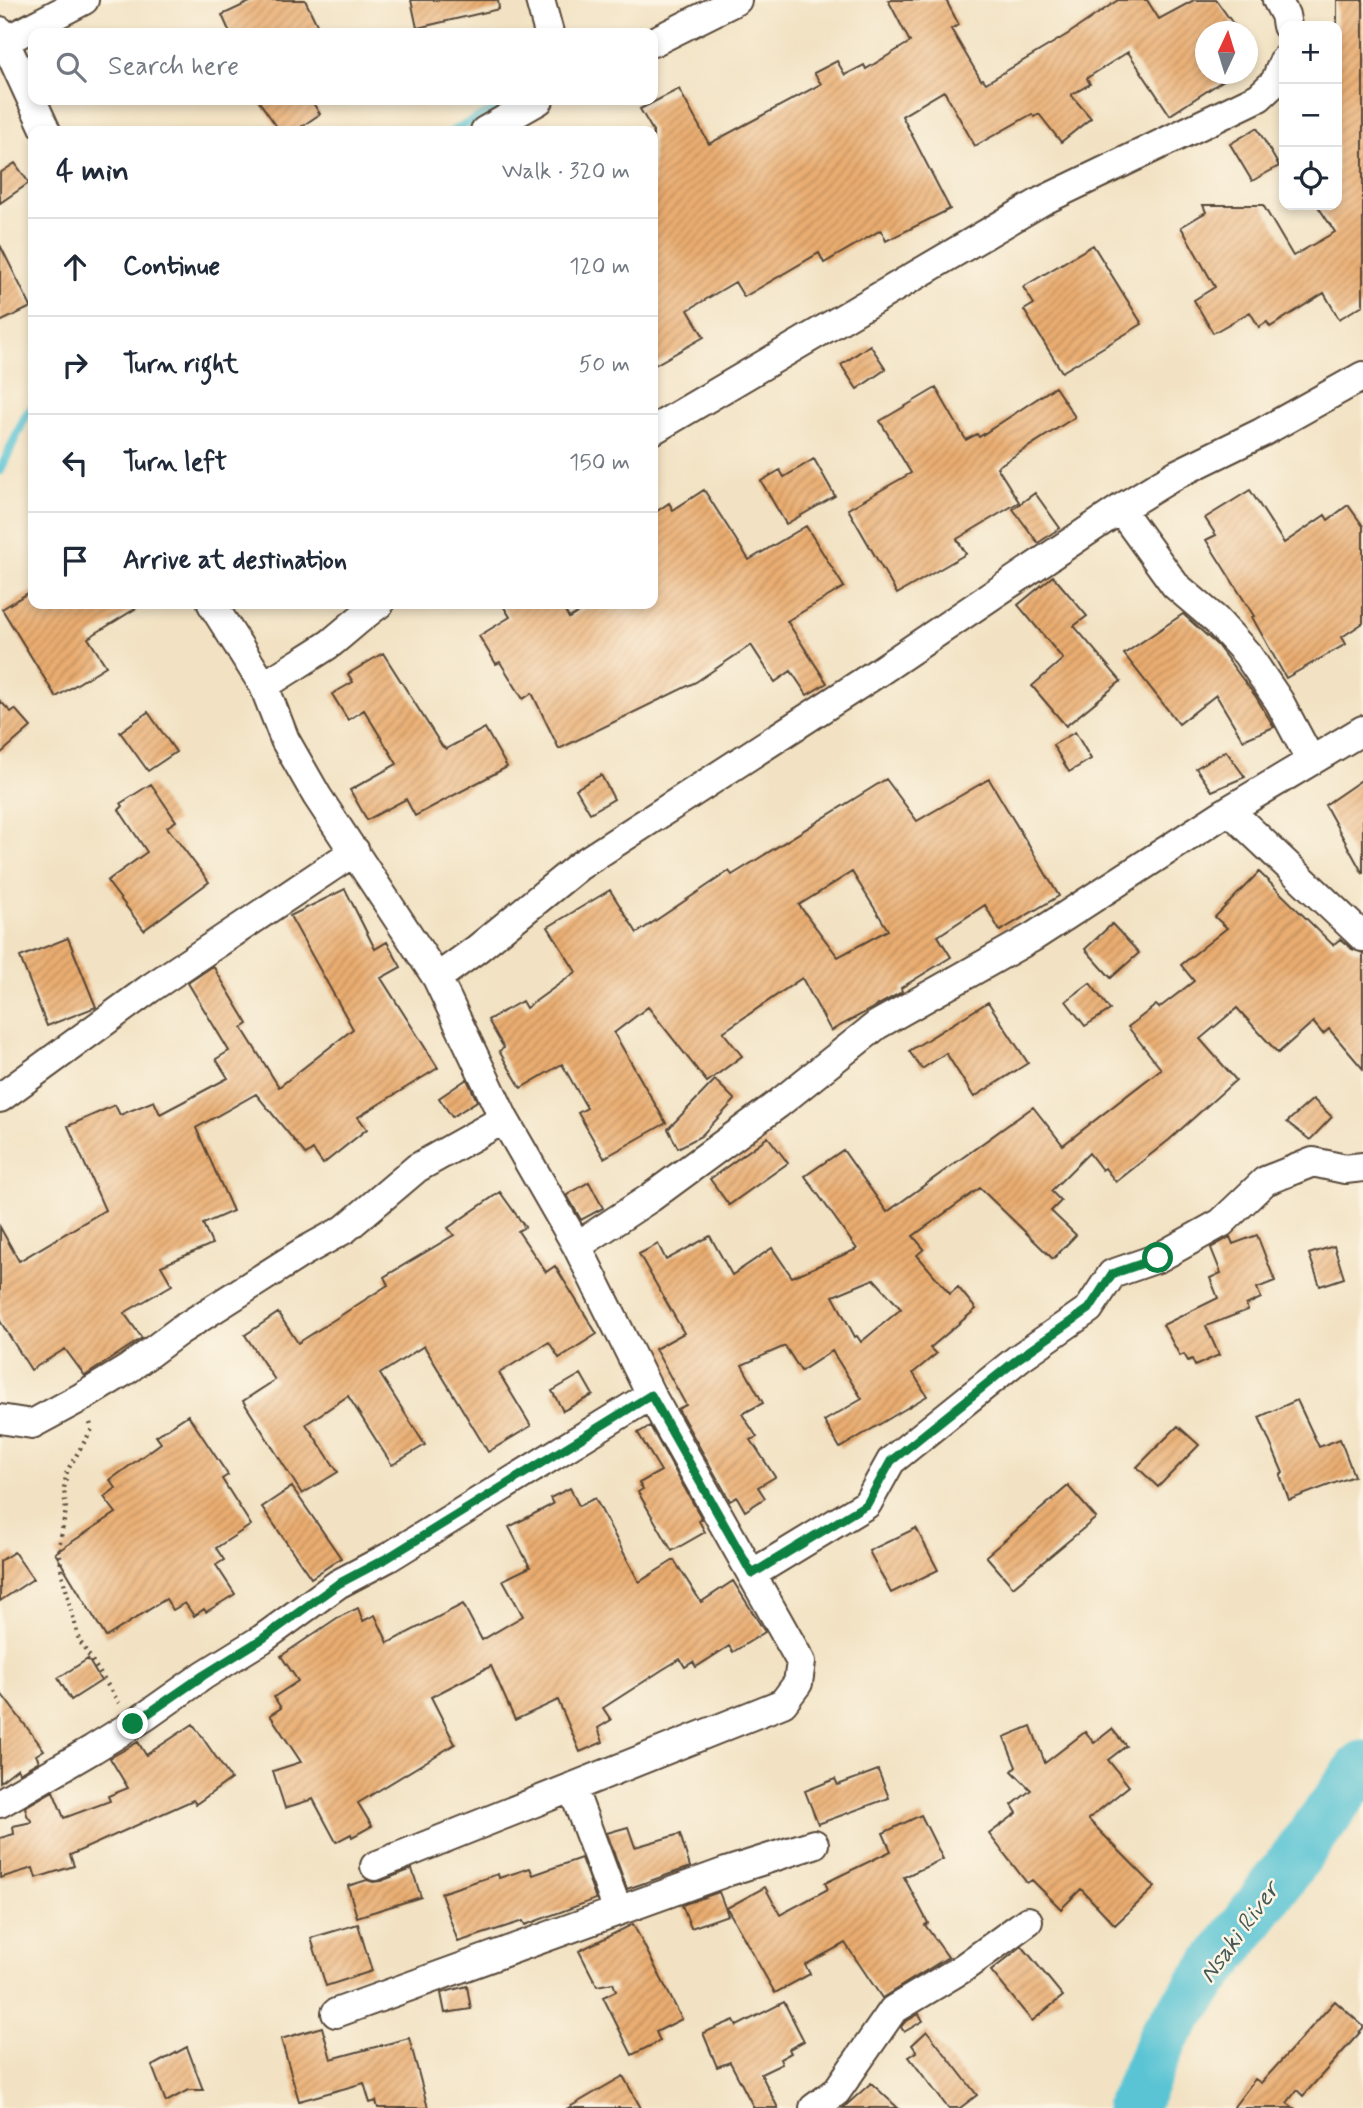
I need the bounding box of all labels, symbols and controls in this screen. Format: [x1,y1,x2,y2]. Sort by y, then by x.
north arrow [1195,21,1258,84]
map controls [1279,21,1342,210]
button: + [1279,21,1342,84]
search box [28,28,658,105]
icon: search [52,48,90,86]
text: Search here [108,50,239,84]
button: − [1279,84,1342,147]
button: locate [1279,147,1342,210]
text: 4 min [56,152,129,191]
text: Walk · 320 m [502,157,630,187]
icon: ahead [56,248,94,286]
text: Continue [123,250,220,284]
text: 120 m [569,252,630,282]
icon: right [56,346,94,384]
text: Turn right [123,348,239,382]
text: 50 m [579,350,630,380]
icon: left [56,444,94,482]
text: Turn left [123,446,227,480]
text: 150 m [569,448,630,478]
icon: arrive [56,542,94,580]
text: Arrive at destination [123,544,347,578]
route start [1142,1242,1173,1273]
route end [117,1708,148,1739]
water label: Nsaki River [1193,1873,1289,1990]

